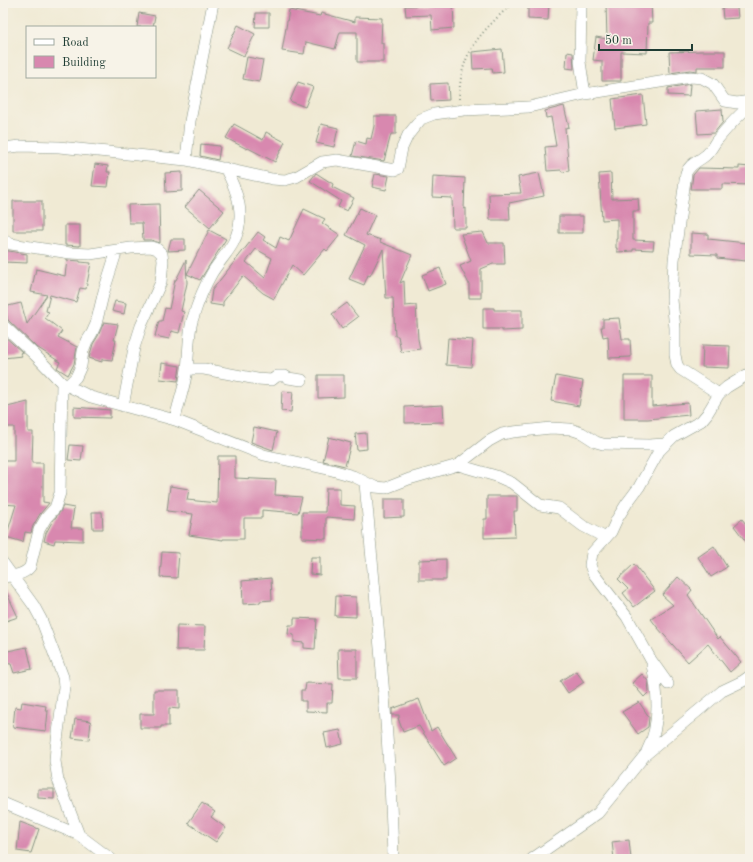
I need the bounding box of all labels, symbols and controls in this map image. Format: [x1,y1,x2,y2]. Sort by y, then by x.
legend [26,26,156,78]
scale bar [599,26,692,52]
text: 50 m [605,34,632,47]
text: Road [62,37,89,49]
text: Building [62,57,106,69]

